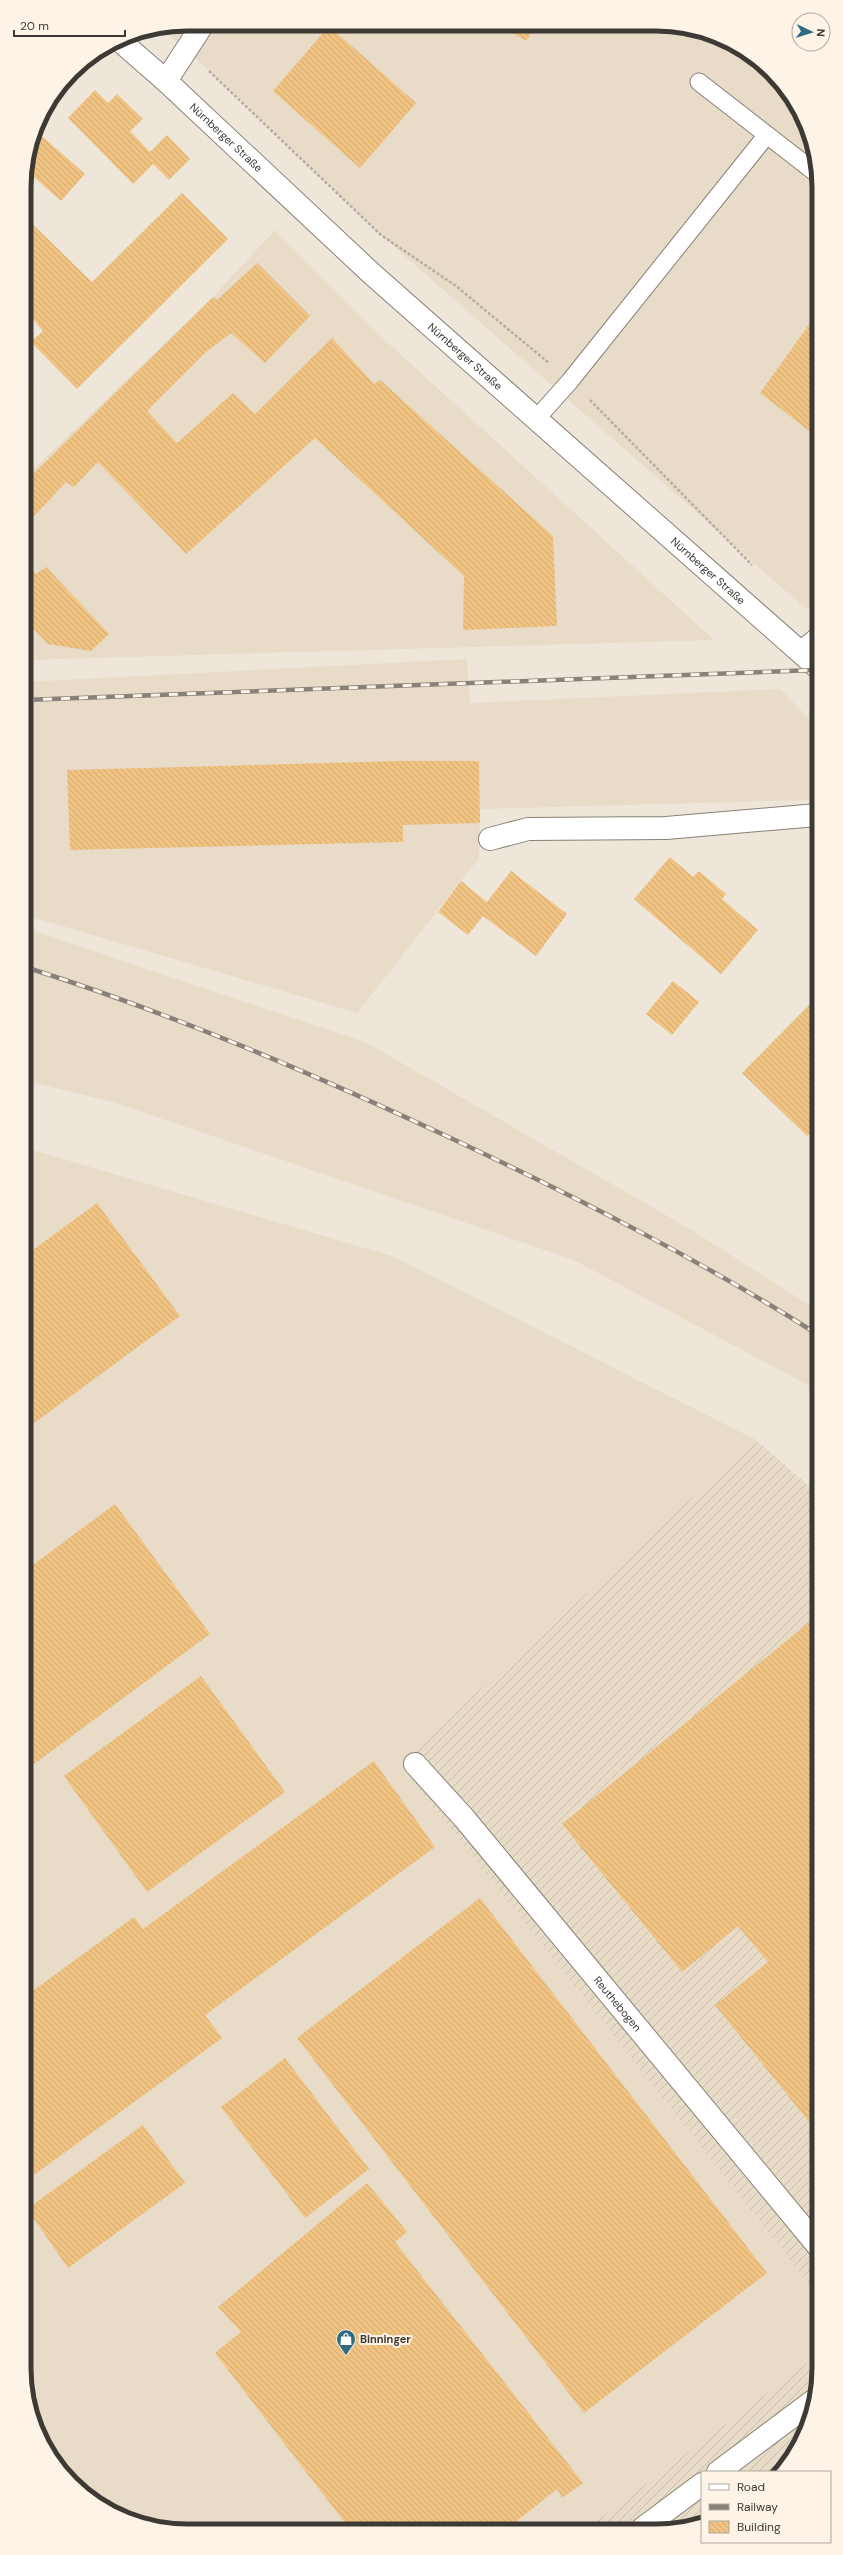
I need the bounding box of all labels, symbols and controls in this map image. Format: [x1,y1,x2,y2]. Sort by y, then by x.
scale bar [14,12,125,38]
north arrow [791,12,831,52]
text: 20 m [20,18,49,34]
text: N [814,28,828,37]
street label: Nürnberger Straße [187,100,266,175]
street label: Nürnberger Straße [425,320,505,393]
street label: Nürnberger Straße [668,534,748,607]
street label: Reuthebogen [591,1973,645,2034]
shop icon: Binninger [335,2328,357,2356]
place label: Binninger [360,2332,411,2346]
legend [701,2471,831,2543]
text: Road [737,2479,765,2495]
text: Railway [737,2499,778,2515]
text: Building [737,2519,781,2535]

